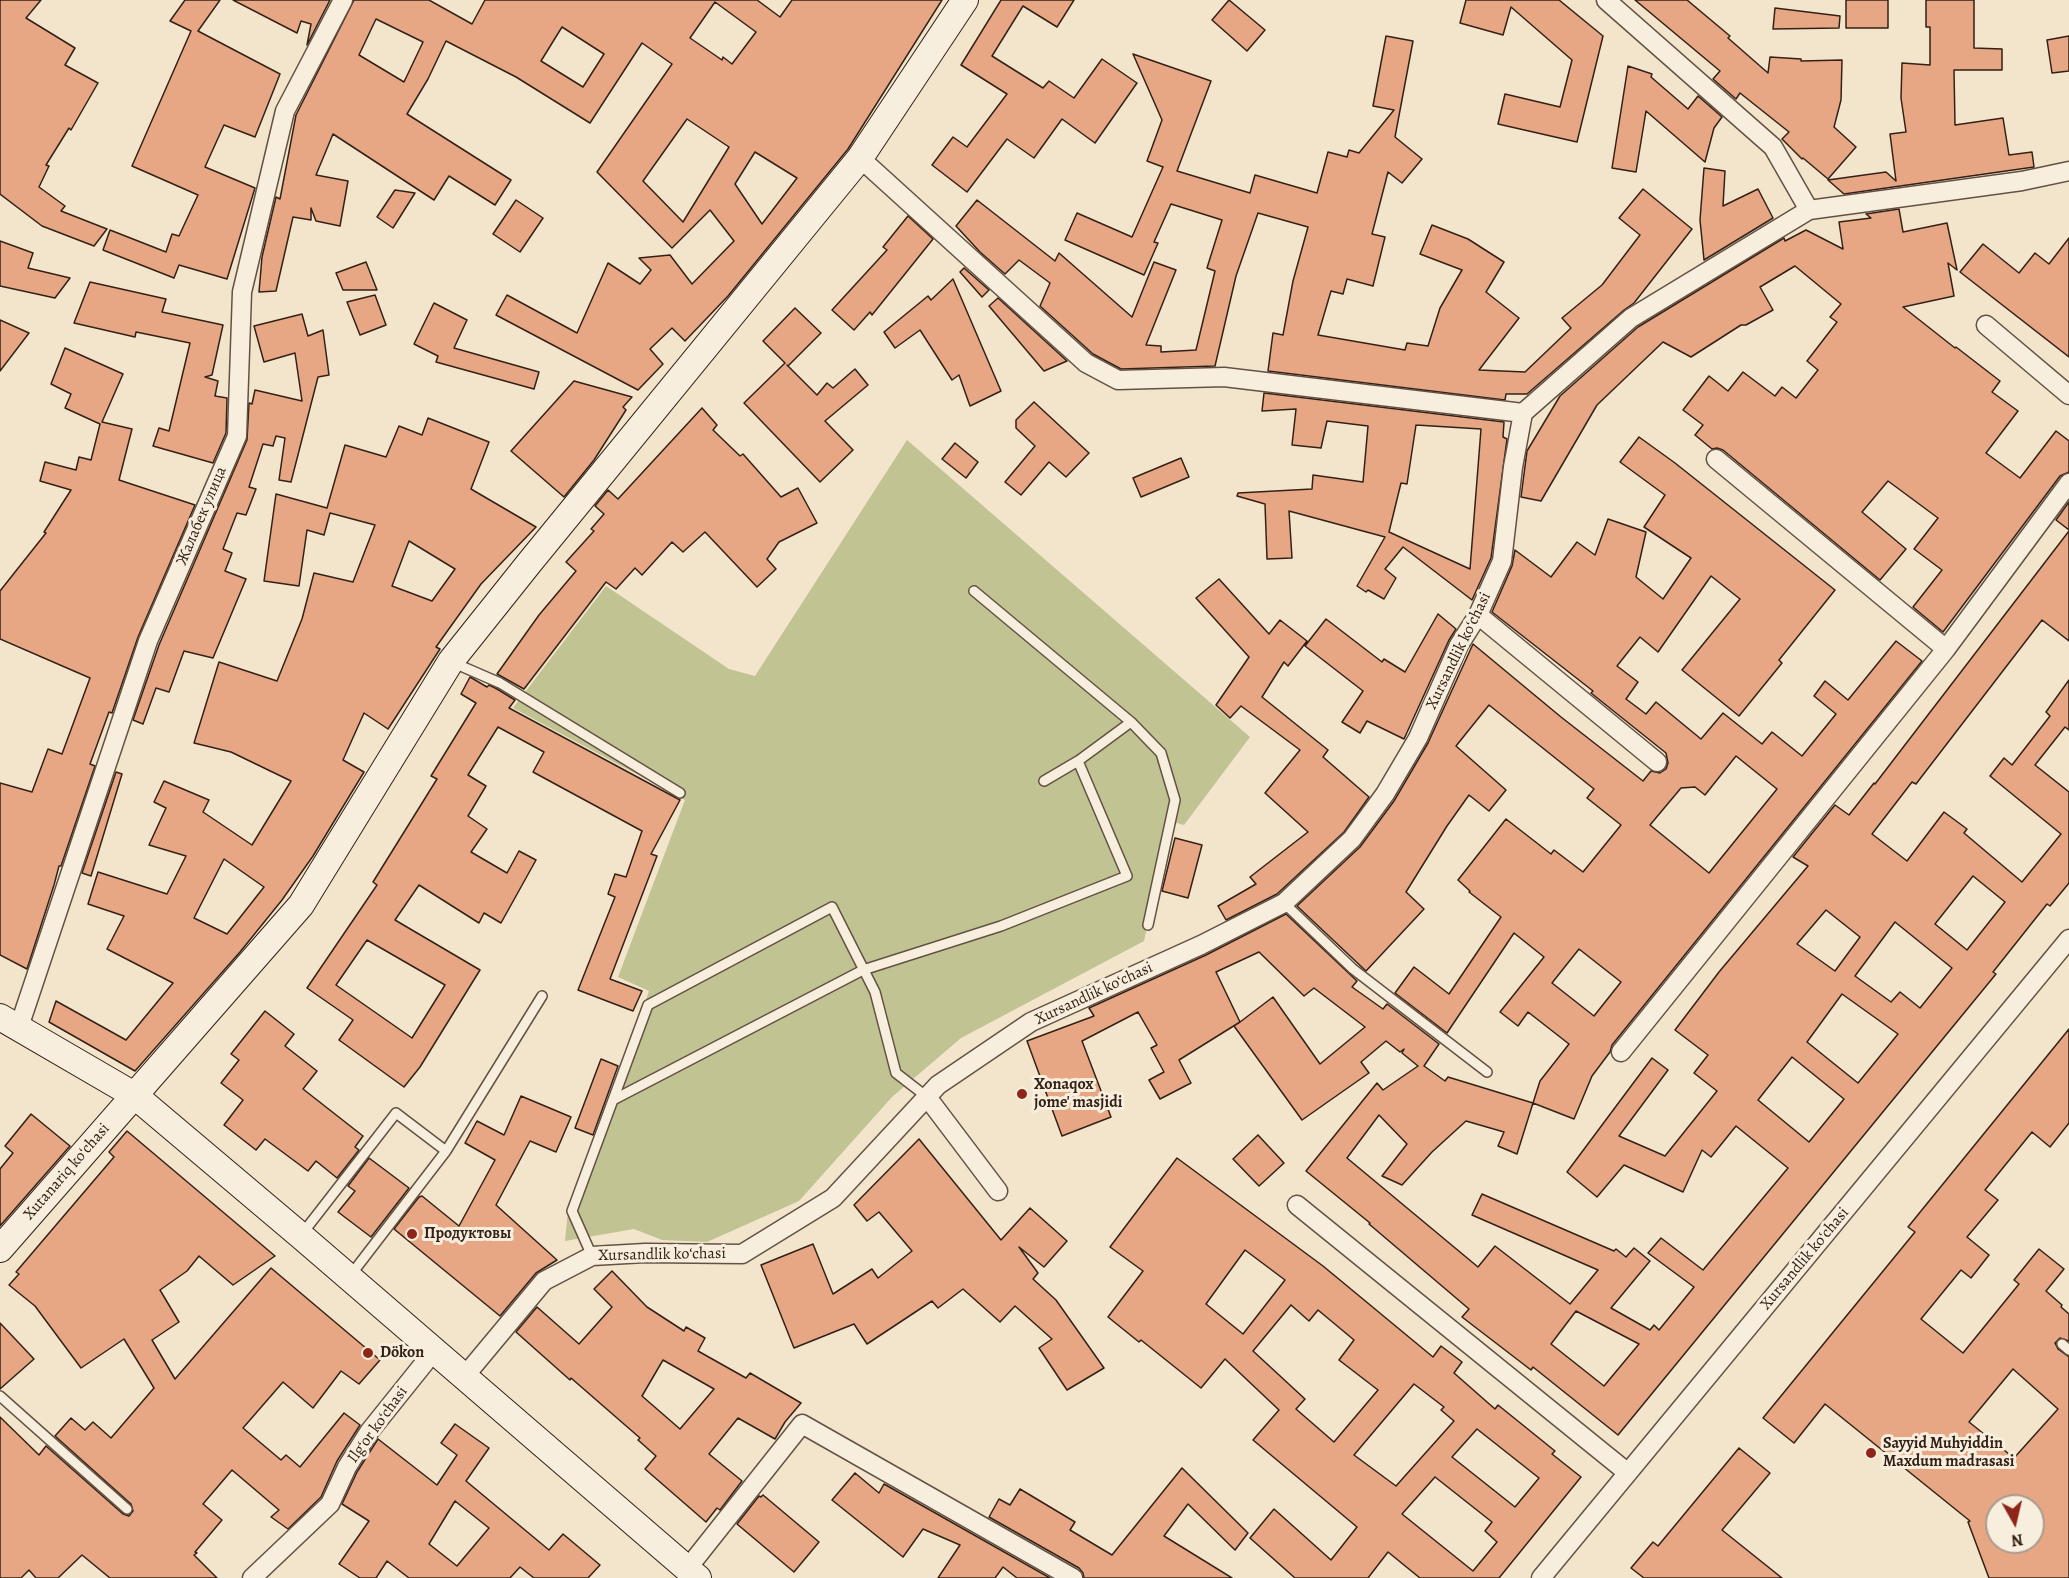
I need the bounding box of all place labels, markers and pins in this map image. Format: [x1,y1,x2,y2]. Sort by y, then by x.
place label: Xonaqox jome' masjidi [1034,1075,1122,1113]
marker: Xonaqox jome' masjidi [1015,1087,1029,1101]
place label: Продуктовы [424,1224,511,1244]
marker: Продуктовы [405,1227,419,1241]
place label: Dökon [380,1343,424,1363]
marker: Dökon [361,1346,375,1360]
place label: Sayyid Muhyiddin Maxdum madrasasi [1883,1434,2015,1472]
marker: Sayyid Muhyiddin Maxdum madrasasi [1864,1446,1878,1460]

